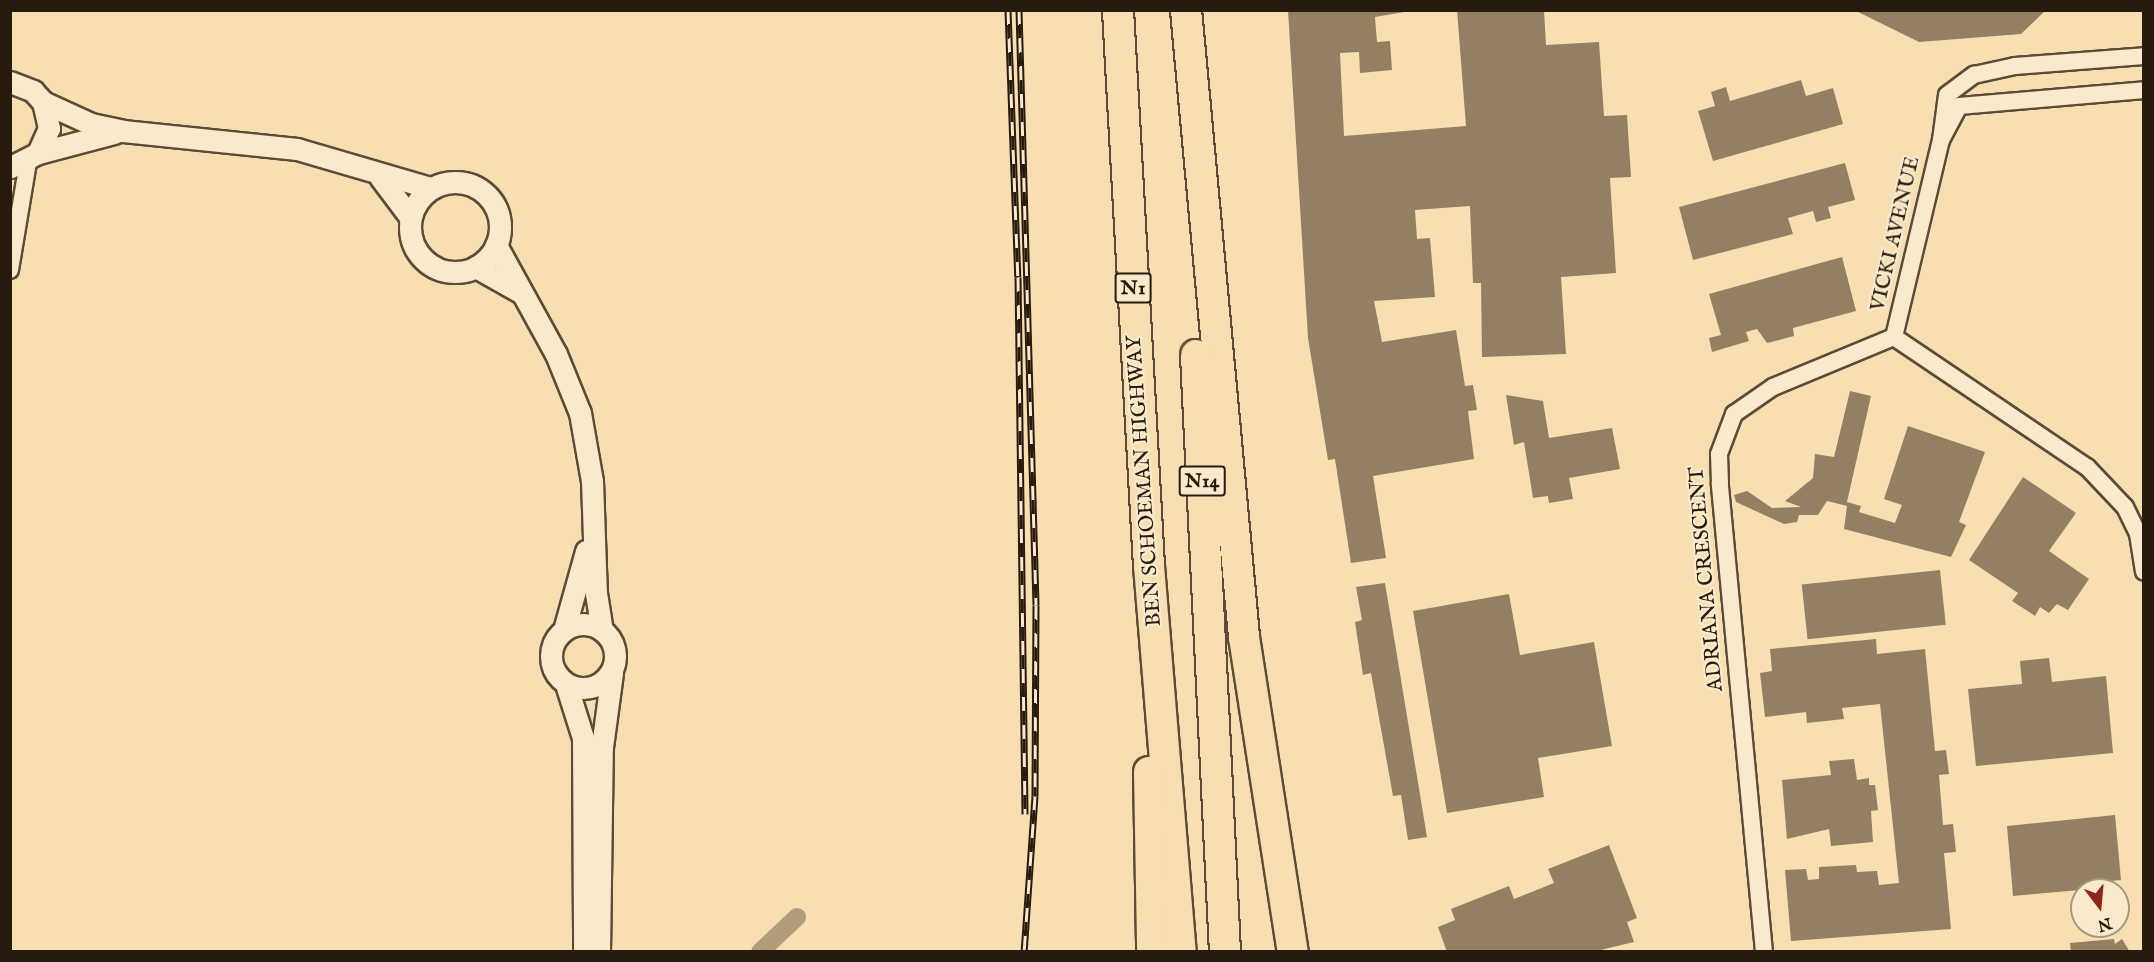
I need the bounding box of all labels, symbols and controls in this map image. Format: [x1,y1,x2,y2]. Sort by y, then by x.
street label: VICKI AVENUE [1866,154,1926,314]
road number: N1 [1114,271,1152,305]
street label: BEN SCHOEMAN HIGHWAY [1122,335,1168,627]
road number: N14 [1178,464,1226,498]
street label: ADRIANA CRESCENT [1685,466,1729,692]
north arrow [2070,878,2130,938]
text: N [2095,912,2114,935]

